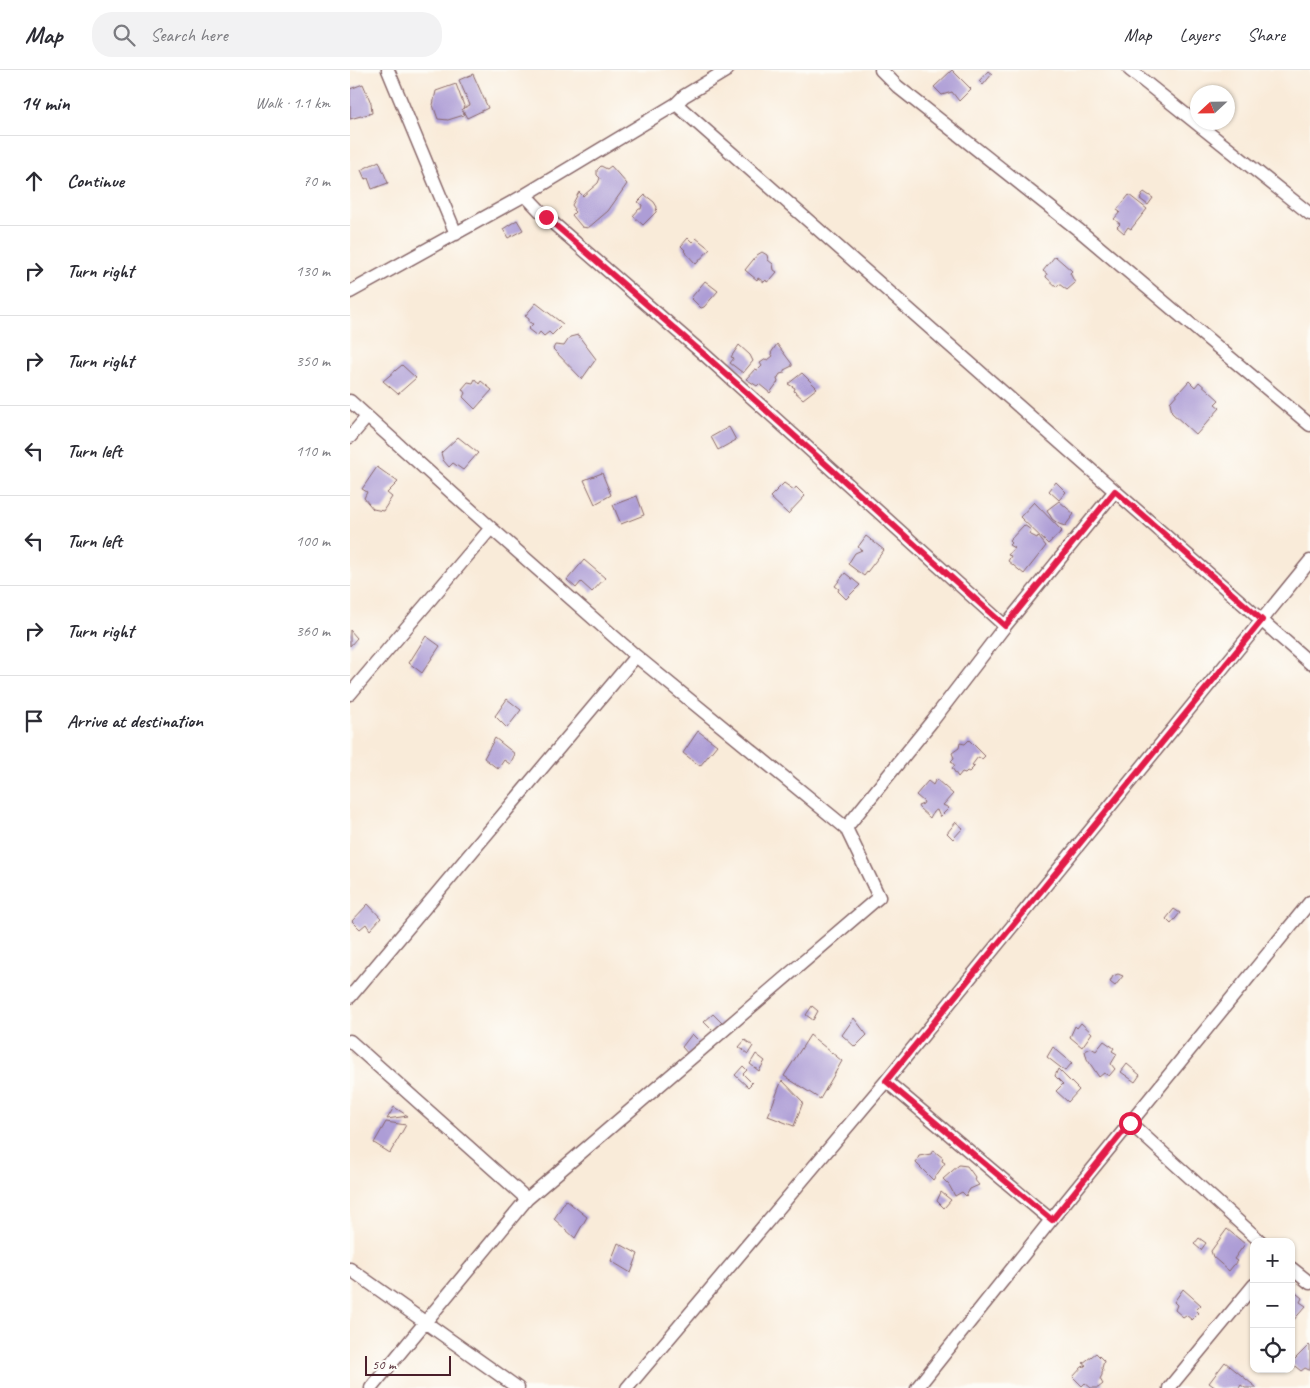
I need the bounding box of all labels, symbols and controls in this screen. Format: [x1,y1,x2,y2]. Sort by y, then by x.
search box [92,12,442,57]
text: Map [25,20,62,50]
icon: search [110,21,138,49]
text: Search here [150,23,228,47]
text: Map [1124,24,1152,46]
text: Layers [1180,24,1219,46]
text: Share [1247,24,1285,46]
north arrow [1190,85,1235,130]
text: 14 min [20,90,70,116]
text: Walk · 1.1 km [255,93,330,113]
icon: ahead [20,167,48,195]
text: Continue [67,169,124,193]
text: 70 m [303,171,330,191]
route end [535,206,558,229]
icon: right [20,257,48,285]
text: Turn right [67,259,134,283]
text: 130 m [296,261,330,281]
icon: right [20,347,48,375]
text: Turn right [67,349,134,373]
text: 350 m [296,351,330,371]
icon: left [20,437,48,465]
text: Turn left [67,439,122,463]
text: 110 m [296,441,330,461]
icon: left [20,527,48,555]
text: Turn left [67,529,122,553]
text: 100 m [296,531,330,551]
icon: right [20,617,48,645]
text: Turn right [67,619,134,643]
text: 360 m [296,621,330,641]
icon: arrive [20,707,48,735]
text: Arrive at destination [67,709,203,733]
route start [1119,1112,1142,1135]
map controls [1250,1238,1295,1373]
button: + [1250,1238,1295,1283]
button: − [1250,1283,1295,1328]
button: locate [1250,1328,1295,1373]
scale bar [365,1353,451,1376]
text: 50 m [372,1356,396,1373]

